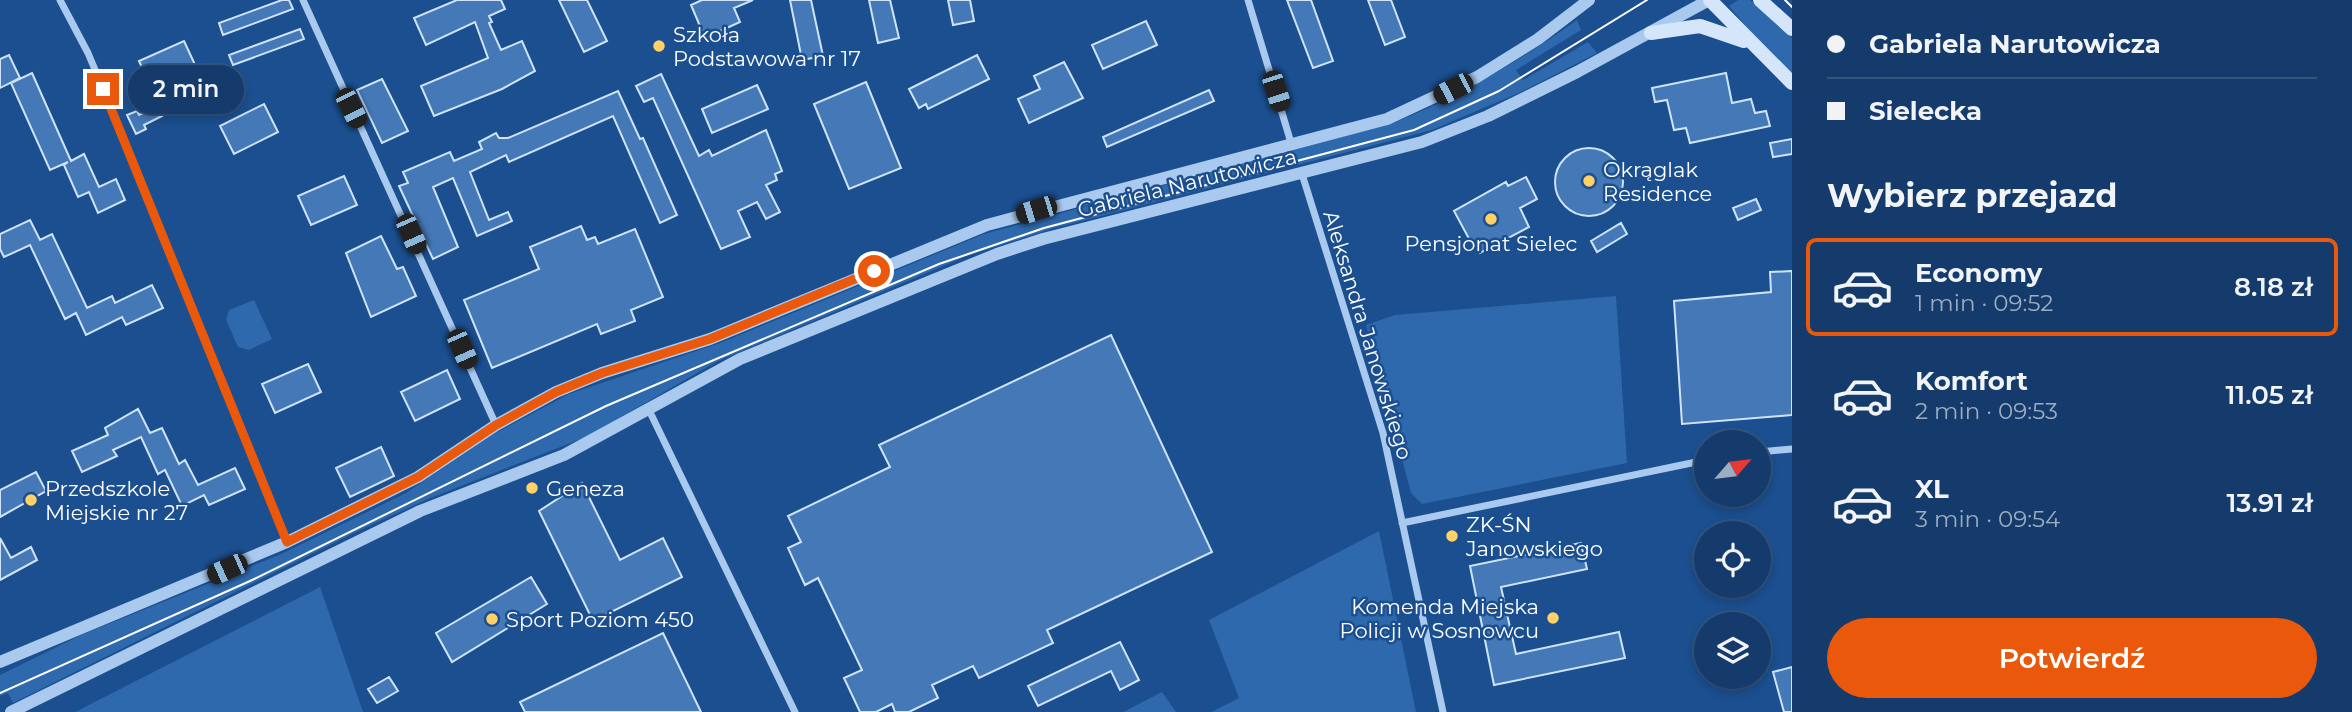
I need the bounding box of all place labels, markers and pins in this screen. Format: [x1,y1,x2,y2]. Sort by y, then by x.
place label: Szkoła Podstawowa nr 17 [673,22,861,71]
marker: Szkoła Podstawowa nr 17 [651,38,667,54]
place label: Okrąglak Residence [1603,157,1712,206]
marker: Okrąglak Residence [1581,173,1597,189]
marker: Pensjonat Sielec [1483,211,1499,227]
place label: Pensjonat Sielec [1405,231,1577,256]
place label: Przedszkole Miejskie nr 27 [45,476,188,525]
place label: Geneza [546,476,625,501]
marker: Geneza [524,480,540,496]
marker: Przedszkole Miejskie nr 27 [23,492,39,508]
place label: ZK-ŚN Janowskiego [1465,512,1603,561]
marker: ZK-ŚN Janowskiego [1444,528,1460,544]
place label: Komenda Miejska Policji w Sosnowcu [1340,594,1539,643]
place label: Sport Poziom 450 [506,607,694,632]
marker: Komenda Miejska Policji w Sosnowcu [1545,610,1561,626]
marker: Sport Poziom 450 [484,611,500,627]

